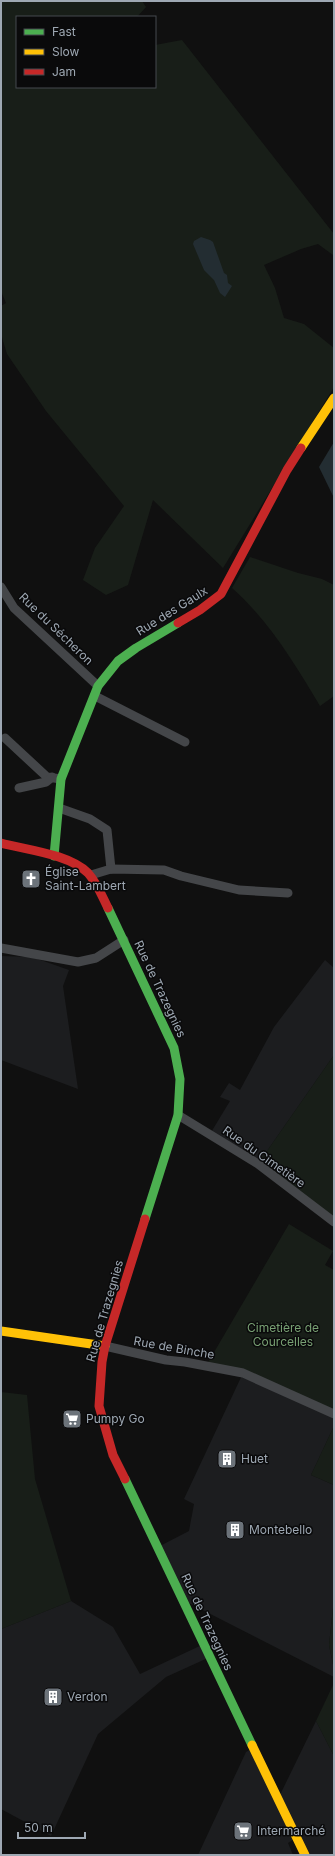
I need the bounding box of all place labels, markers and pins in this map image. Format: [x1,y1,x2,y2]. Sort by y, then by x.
place label: Église Saint-Lambert [45,864,126,893]
church icon: Église Saint-Lambert [20,868,42,890]
supermarket icon: Pumpy Go [61,1408,83,1430]
place label: Pumpy Go [86,1411,145,1426]
building icon: Huet [216,1448,238,1470]
place label: Huet [241,1451,268,1466]
building icon: Montebello [224,1519,246,1541]
place label: Montebello [249,1522,312,1537]
building icon: Verdon [42,1686,64,1708]
place label: Verdon [67,1689,108,1704]
supermarket icon: Intermarché [232,1820,254,1842]
place label: Intermarché [257,1823,325,1838]

